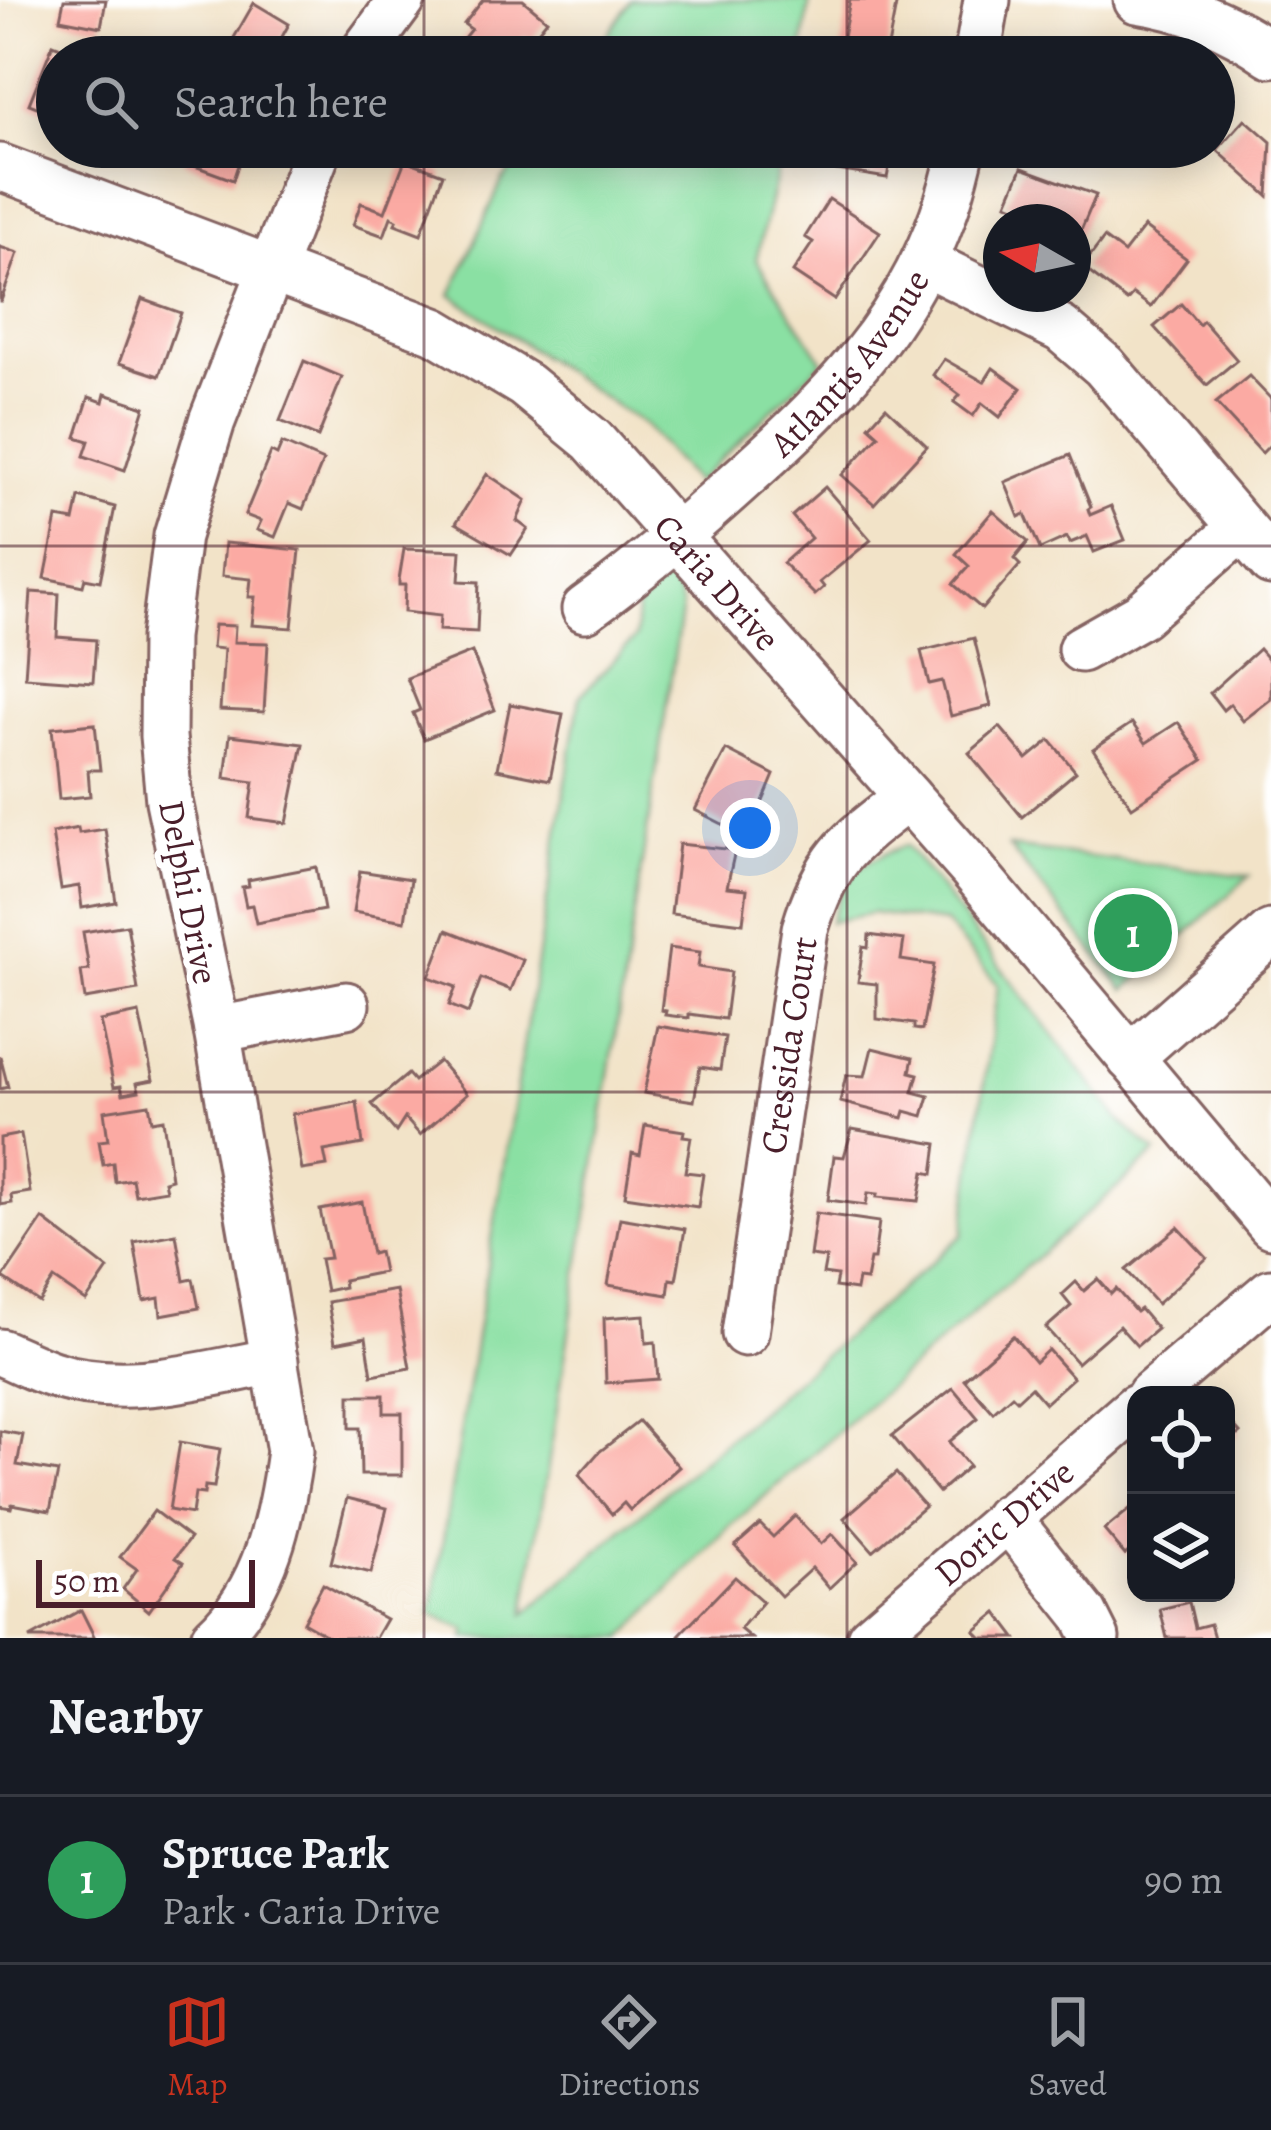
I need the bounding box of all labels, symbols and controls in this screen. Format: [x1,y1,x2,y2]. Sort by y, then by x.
search box [36,36,1235,168]
icon: search [78,69,144,135]
text: Search here [174,71,388,133]
north arrow [983,204,1091,312]
street label: Atlantis Avenue [757,260,940,468]
street label: Caria Drive [644,503,792,661]
street label: Delphi Drive [147,796,231,988]
your location [720,798,780,858]
pin: 1 [1094,888,1172,978]
street label: Cressida Court [747,933,828,1157]
map controls [1127,1386,1235,1602]
button: locate [1127,1386,1235,1494]
street label: Doric Drive [923,1448,1084,1596]
button: layers [1127,1494,1235,1602]
scale bar [36,1554,255,1607]
text: 50 m [54,1558,120,1603]
text: Nearby [48,1681,202,1751]
text: Spruce Park [162,1822,389,1884]
text: 1 [80,1853,94,1906]
text: 90 m [1144,1853,1223,1906]
text: Park · Caria Drive [162,1884,440,1937]
tab: Map [164,1989,230,2106]
tab: Directions [559,1989,700,2106]
tab: Saved [1029,1989,1107,2106]

